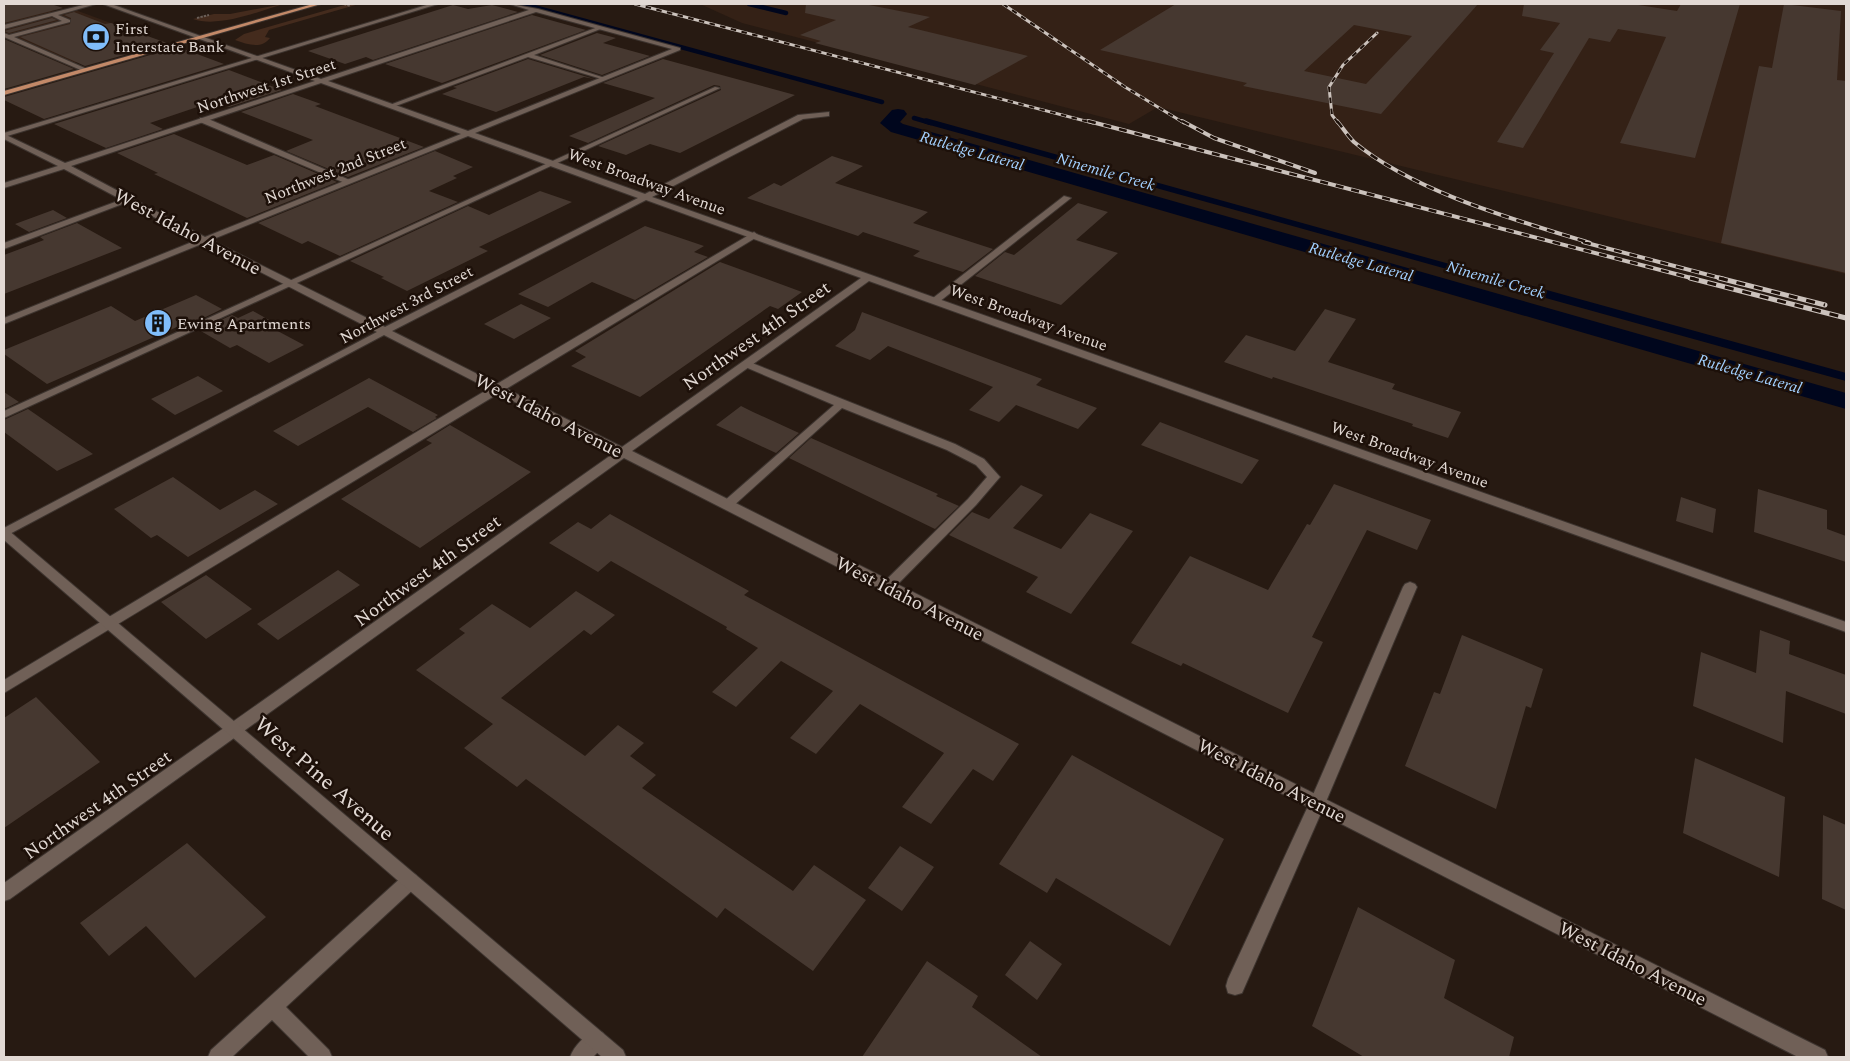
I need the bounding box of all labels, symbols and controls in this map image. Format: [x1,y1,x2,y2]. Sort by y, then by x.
place label: First Interstate Bank [115,17,225,59]
bank icon: First Interstate Bank [81,22,111,52]
street label: Northwest 1st Street [194,52,339,120]
water label: Rutledge Lateral [917,125,1027,177]
street label: Northwest 2nd Street [261,131,410,210]
street label: West Broadway Avenue [564,142,729,222]
water label: Ninemile Creek [1053,146,1158,198]
street label: West Idaho Avenue [109,181,266,283]
water label: Rutledge Lateral [1306,236,1416,288]
water label: Ninemile Creek [1443,254,1548,306]
street label: Northwest 3rd Street [335,259,478,350]
street label: Northwest 4th Street [677,274,837,398]
street label: West Broadway Avenue [946,278,1111,358]
building icon: Ewing Apartments [143,308,173,338]
place label: Ewing Apartments [177,312,311,336]
water label: Rutledge Lateral [1695,348,1805,400]
street label: West Idaho Avenue [469,366,628,466]
street label: West Broadway Avenue [1327,415,1492,495]
street label: Northwest 4th Street [348,508,508,635]
street label: West Idaho Avenue [830,549,989,649]
street label: West Pine Avenue [246,709,402,850]
street label: West Idaho Avenue [1192,731,1351,831]
street label: Northwest 4th Street [18,743,178,867]
street label: West Idaho Avenue [1553,914,1712,1014]

